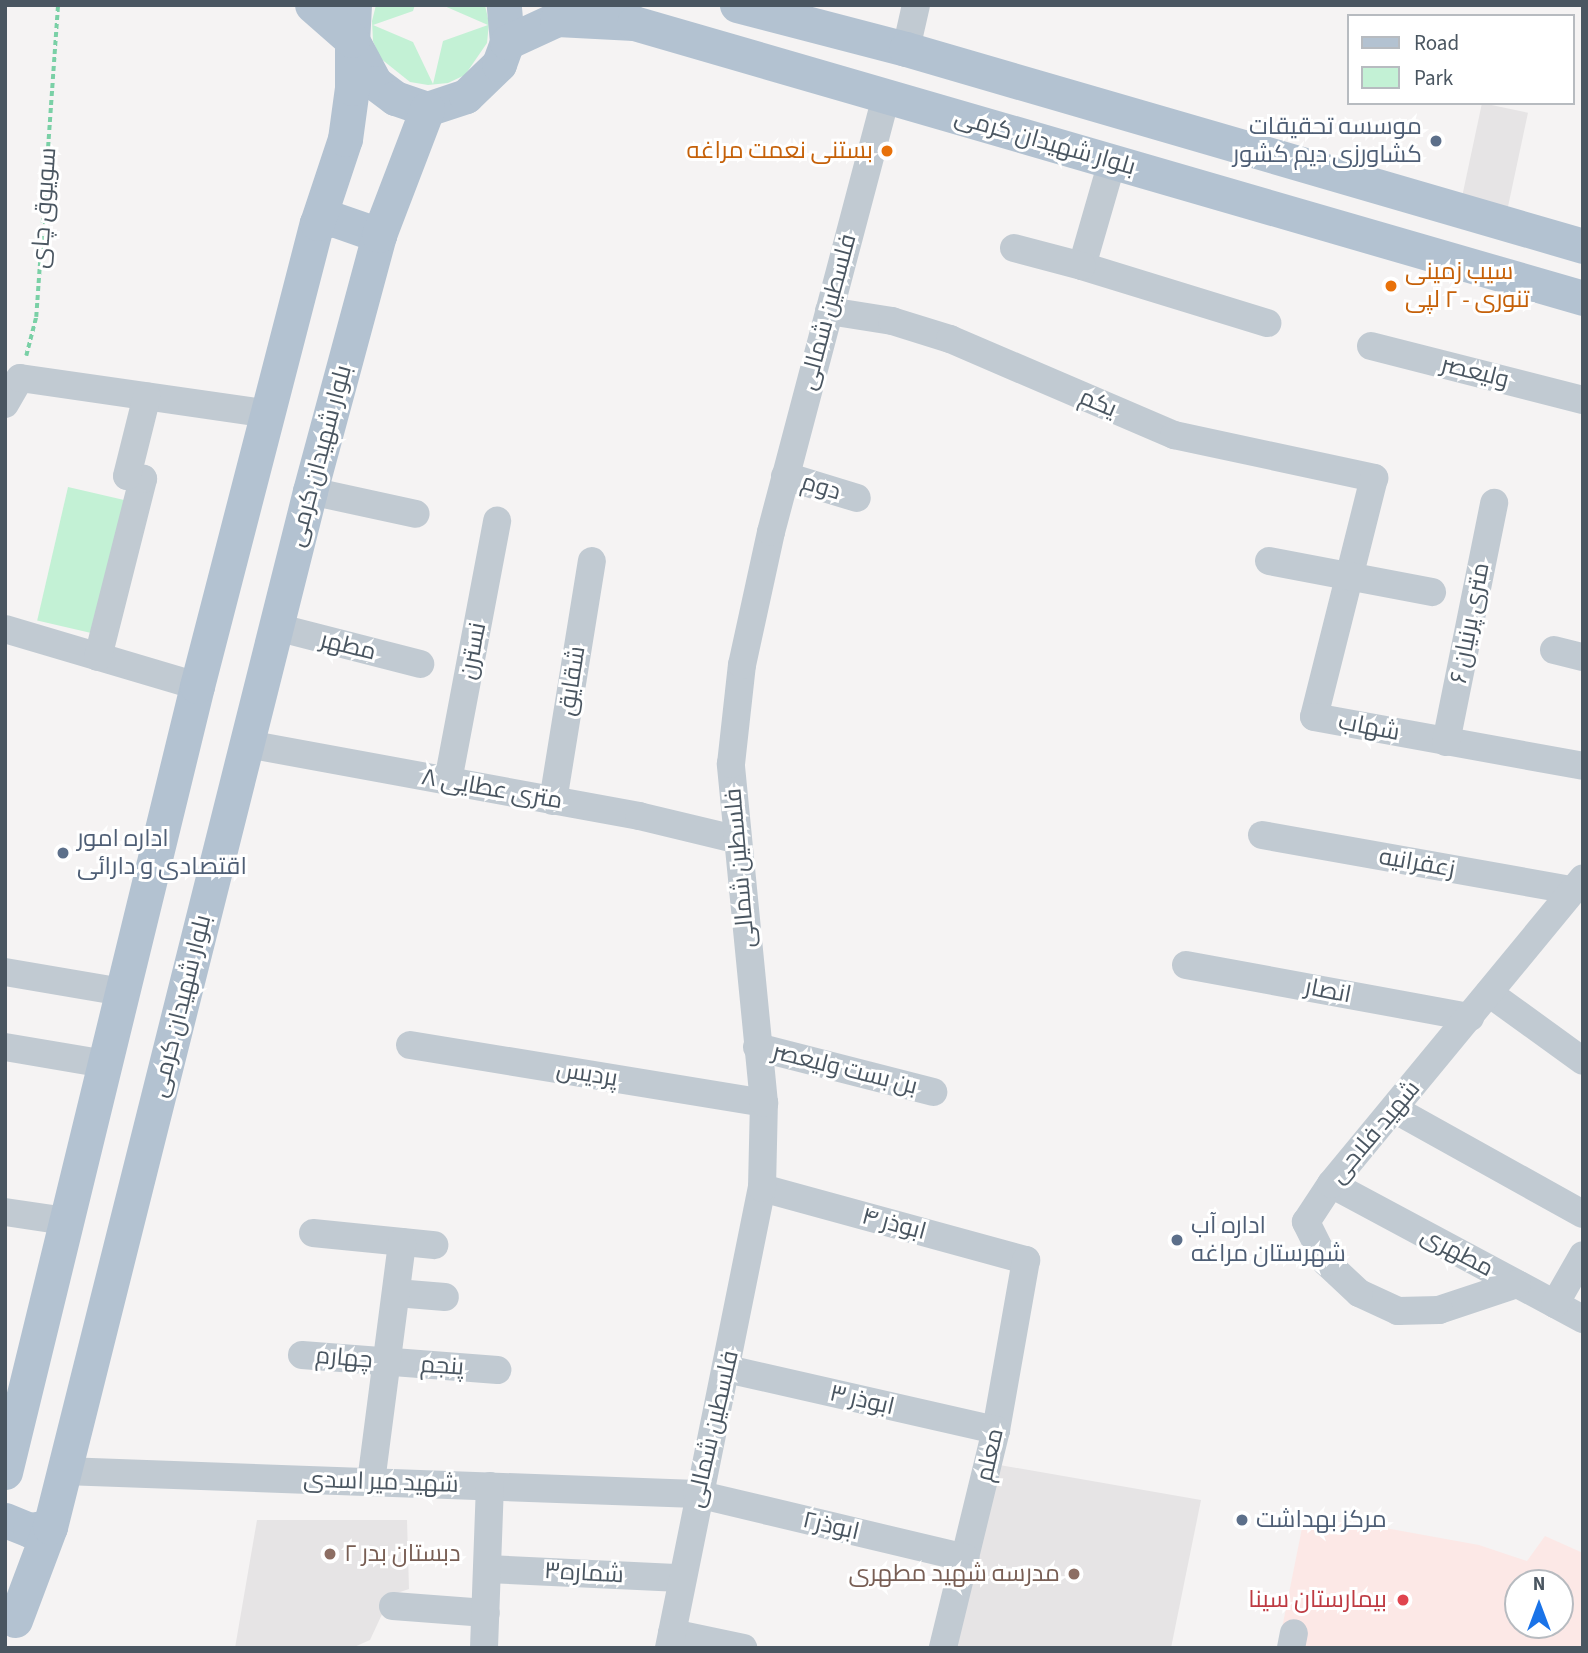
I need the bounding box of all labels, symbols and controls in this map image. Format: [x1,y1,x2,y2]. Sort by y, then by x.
legend [1346,14,1574,105]
text: Road [1414,28,1459,58]
text: Park [1414,63,1453,93]
street label: بلوار شهیدان کرمی [951,102,1139,182]
place label: موسسه تحقیقات کشاورزی دیم کشور [1233,113,1422,169]
marker: موسسه تحقیقات کشاورزی دیم کشور [1428,133,1444,149]
place label: بستنی نعمت مراغه [686,137,873,165]
marker: بستنی نعمت مراغه [879,143,895,159]
street label: سویوق چای [25,146,63,270]
street label: فلسطین شمالی [793,231,863,393]
place label: سیب زمینی تنوری - ۲ لپی [1405,258,1530,314]
marker: سیب زمینی تنوری - ۲ لپی [1383,278,1399,294]
street label: ولیعصر [1438,350,1512,394]
street label: بلوار شهیدان کرمی [282,362,358,550]
street label: یکم [1075,382,1121,424]
street label: دوم [798,467,844,507]
street label: ۶ متری پرنیان [1444,560,1496,686]
street label: نسترن [453,620,493,682]
street label: مطهر [317,625,379,667]
street label: شقایق [552,644,592,718]
street label: شهاب [1336,707,1402,747]
street label: ۸ متری عطایی [419,762,565,816]
street label: فلسطین شمالی [719,787,761,949]
place label: اداره امور اقتصادی و دارائی [77,825,247,881]
street label: زعفرانیه [1377,842,1457,884]
marker: اداره امور اقتصادی و دارائی [55,845,71,861]
street label: بلوار شهیدان کرمی [144,912,218,1100]
street label: انصار [1302,972,1354,1010]
street label: بن بست ولیعصر [770,1037,920,1101]
street label: پردیس [554,1055,620,1093]
street label: شهید فلاحی [1324,1075,1426,1189]
street label: ابوذر ۴ [859,1202,929,1246]
place label: اداره آب شهرستان مراغه [1191,1212,1346,1268]
street label: مطهری [1416,1221,1498,1283]
marker: اداره آب شهرستان مراغه [1169,1232,1185,1248]
street label: چهارم [314,1341,374,1375]
street label: فلسطین شمالی [681,1348,745,1510]
street label: پنجم [419,1350,465,1382]
street label: ابوذر ۳ [827,1379,897,1421]
street label: معلم [970,1426,1010,1484]
street label: شهید میر اسدی [303,1465,459,1499]
street label: ابوذر۲ [800,1506,862,1546]
place label: مرکز بهداشت [1256,1506,1387,1534]
marker: مرکز بهداشت [1234,1512,1250,1528]
place label: دبستان بدر ۲ [344,1540,461,1568]
marker: دبستان بدر ۲ [322,1546,338,1562]
street label: شماره۳ [543,1557,625,1589]
place label: مدرسه شهید مطهری [849,1560,1060,1588]
marker: مدرسه شهید مطهری [1066,1566,1082,1582]
north arrow [1504,1569,1574,1639]
text: N [1533,1571,1545,1598]
place label: بیمارستان سینا [1248,1586,1387,1614]
marker: بیمارستان سینا [1393,1590,1413,1610]

